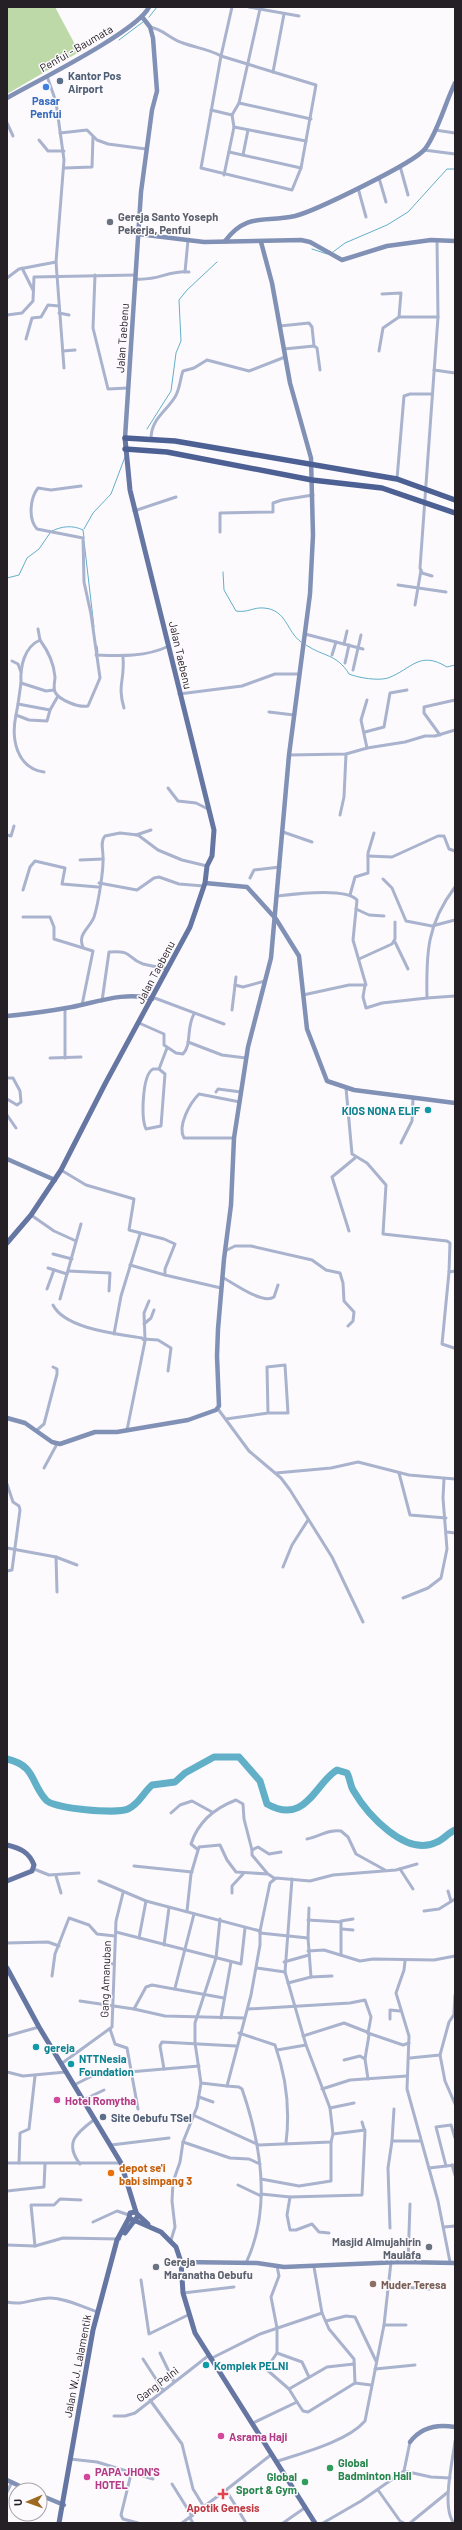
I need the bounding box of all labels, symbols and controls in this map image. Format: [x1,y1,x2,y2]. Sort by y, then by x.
street label: Penfui - Baumata [37,22,115,74]
place label: Kantor Pos Airport [68,69,122,95]
marker: Kantor Pos Airport [55,76,65,86]
marker: Pasar Penfui [41,82,51,92]
place label: Pasar Penfui [30,94,62,120]
place label: Gereja Santo Yoseph Pekerja, Penfui [118,210,218,236]
marker: Gereja Santo Yoseph Pekerja, Penfui [105,217,115,227]
street label: Jalan Taebenu [113,303,131,373]
street label: Jalan Taebenu [167,620,195,690]
street label: Jalan Taebenu [133,938,177,1006]
place label: KIOS NONA ELIF [342,1104,420,1117]
marker: KIOS NONA ELIF [423,1105,433,1115]
street label: Gang Amanuban [97,1940,113,2018]
place label: gereja [44,2041,75,2054]
marker: gereja [31,2042,41,2052]
place label: NTTNesia Foundation [79,2052,134,2078]
marker: NTTNesia Foundation [66,2059,76,2069]
place label: Hotel Romytha [65,2094,136,2107]
marker: Hotel Romytha [52,2095,62,2105]
place label: Site Oebufu TSel [111,2111,192,2124]
marker: Site Oebufu TSel [98,2112,108,2122]
place label: depot se'i babi simpang 3 [119,2161,192,2187]
marker: depot se'i babi simpang 3 [106,2168,116,2178]
place label: Masjid Almujahirin Maulafa [332,2235,421,2261]
marker: Masjid Almujahirin Maulafa [424,2242,434,2252]
place label: Gereja Maranatha Oebufu [164,2255,253,2281]
marker: Gereja Maranatha Oebufu [151,2262,161,2272]
place label: Muder Teresa [381,2278,447,2291]
marker: Muder Teresa [368,2279,378,2289]
street label: Jalan W.J. Lalamentik [61,2313,93,2419]
place label: Komplek PELNI [214,2359,288,2372]
marker: Komplek PELNI [201,2360,211,2370]
street label: Gang Pelni [133,2363,181,2404]
place label: Asrama Haji [229,2430,288,2443]
marker: Asrama Haji [216,2431,226,2441]
place label: Global Badminton Hall [338,2456,412,2482]
marker: Global Badminton Hall [325,2463,335,2473]
place label: PAPA JHON'S HOTEL [95,2465,160,2491]
place label: Global Sport & Gym [236,2470,297,2496]
marker: PAPA JHON'S HOTEL [82,2472,92,2482]
marker: Global Sport & Gym [300,2477,310,2487]
north arrow [8,2482,48,2522]
marker: Apotik Genesis [218,2489,228,2499]
text: U [11,2499,24,2506]
place label: Apotik Genesis [186,2501,260,2514]

